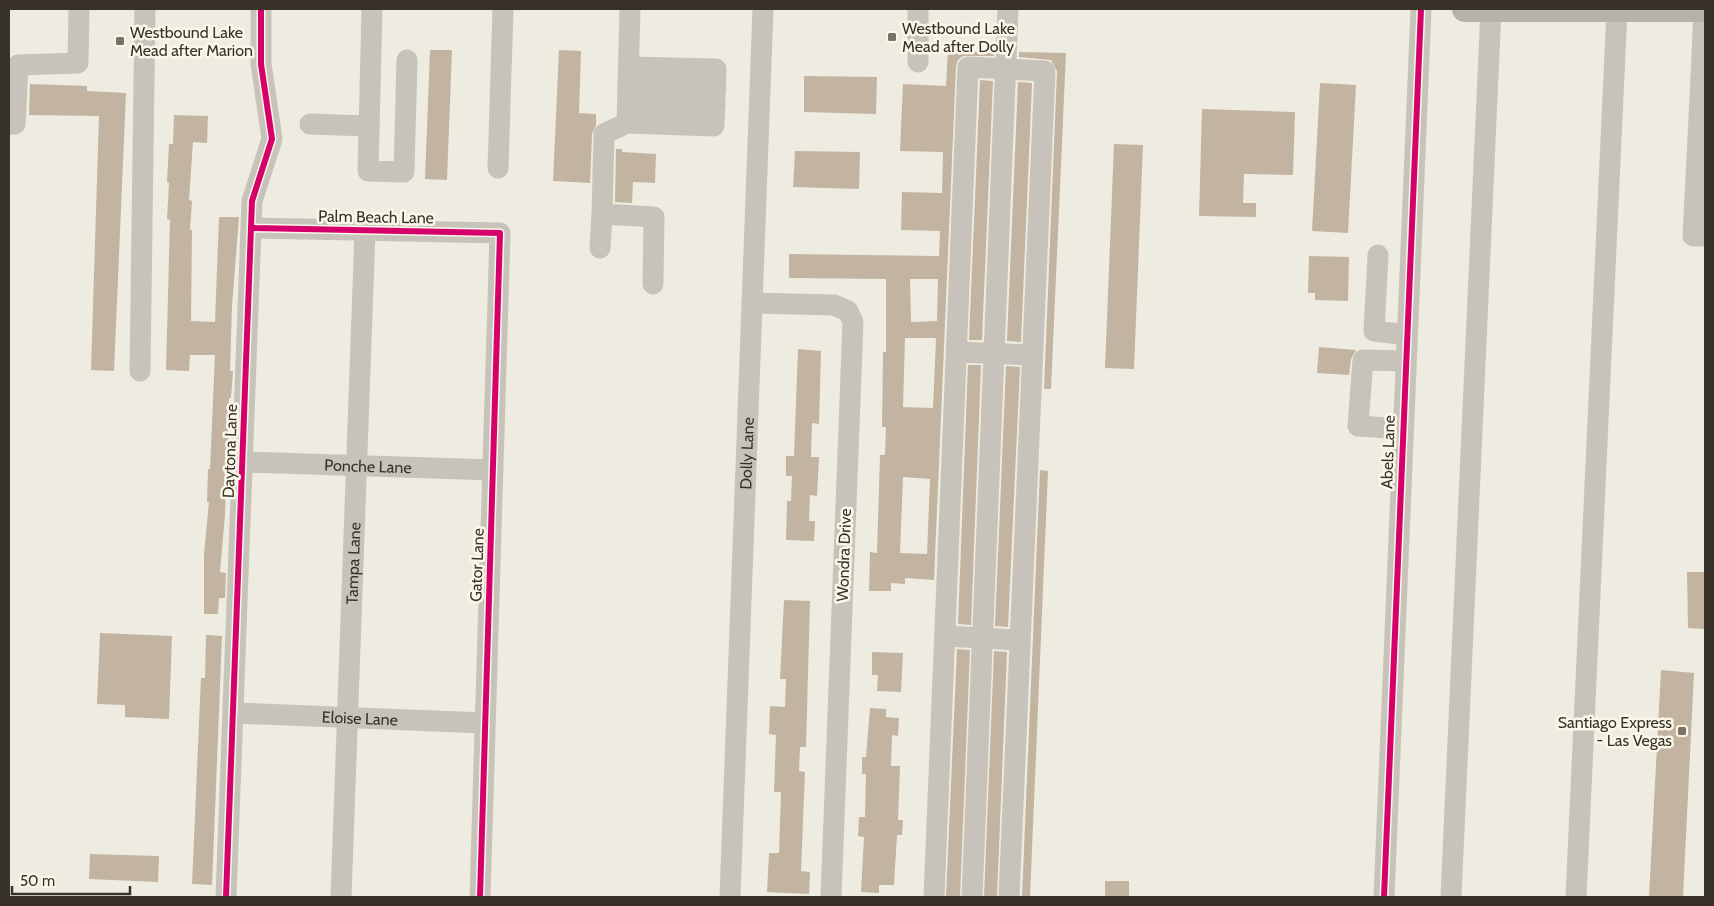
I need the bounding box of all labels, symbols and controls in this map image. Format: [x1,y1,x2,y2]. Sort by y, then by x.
place label: Westbound Lake Mead after Dolly [902,19,1015,56]
place label: Westbound Lake Mead after Marion [130,23,253,60]
marker: Westbound Lake Mead after Dolly [886,31,898,43]
marker: Westbound Lake Mead after Marion [114,35,126,47]
street label: Palm Beach Lane [318,206,434,228]
street label: Daytona Lane [219,404,241,498]
street label: Abels Lane [1377,415,1399,489]
street label: Dolly Lane [736,417,757,490]
street label: Ponche Lane [324,455,412,477]
street label: Wondra Drive [833,508,855,602]
street label: Tampa Lane [342,522,364,605]
street label: Gator Lane [466,528,488,602]
street label: Eloise Lane [321,707,398,729]
place label: Santiago Express - Las Vegas [1558,713,1672,750]
marker: Santiago Express - Las Vegas [1676,725,1688,737]
scale bar [12,864,130,896]
text: 50 m [20,872,55,890]

